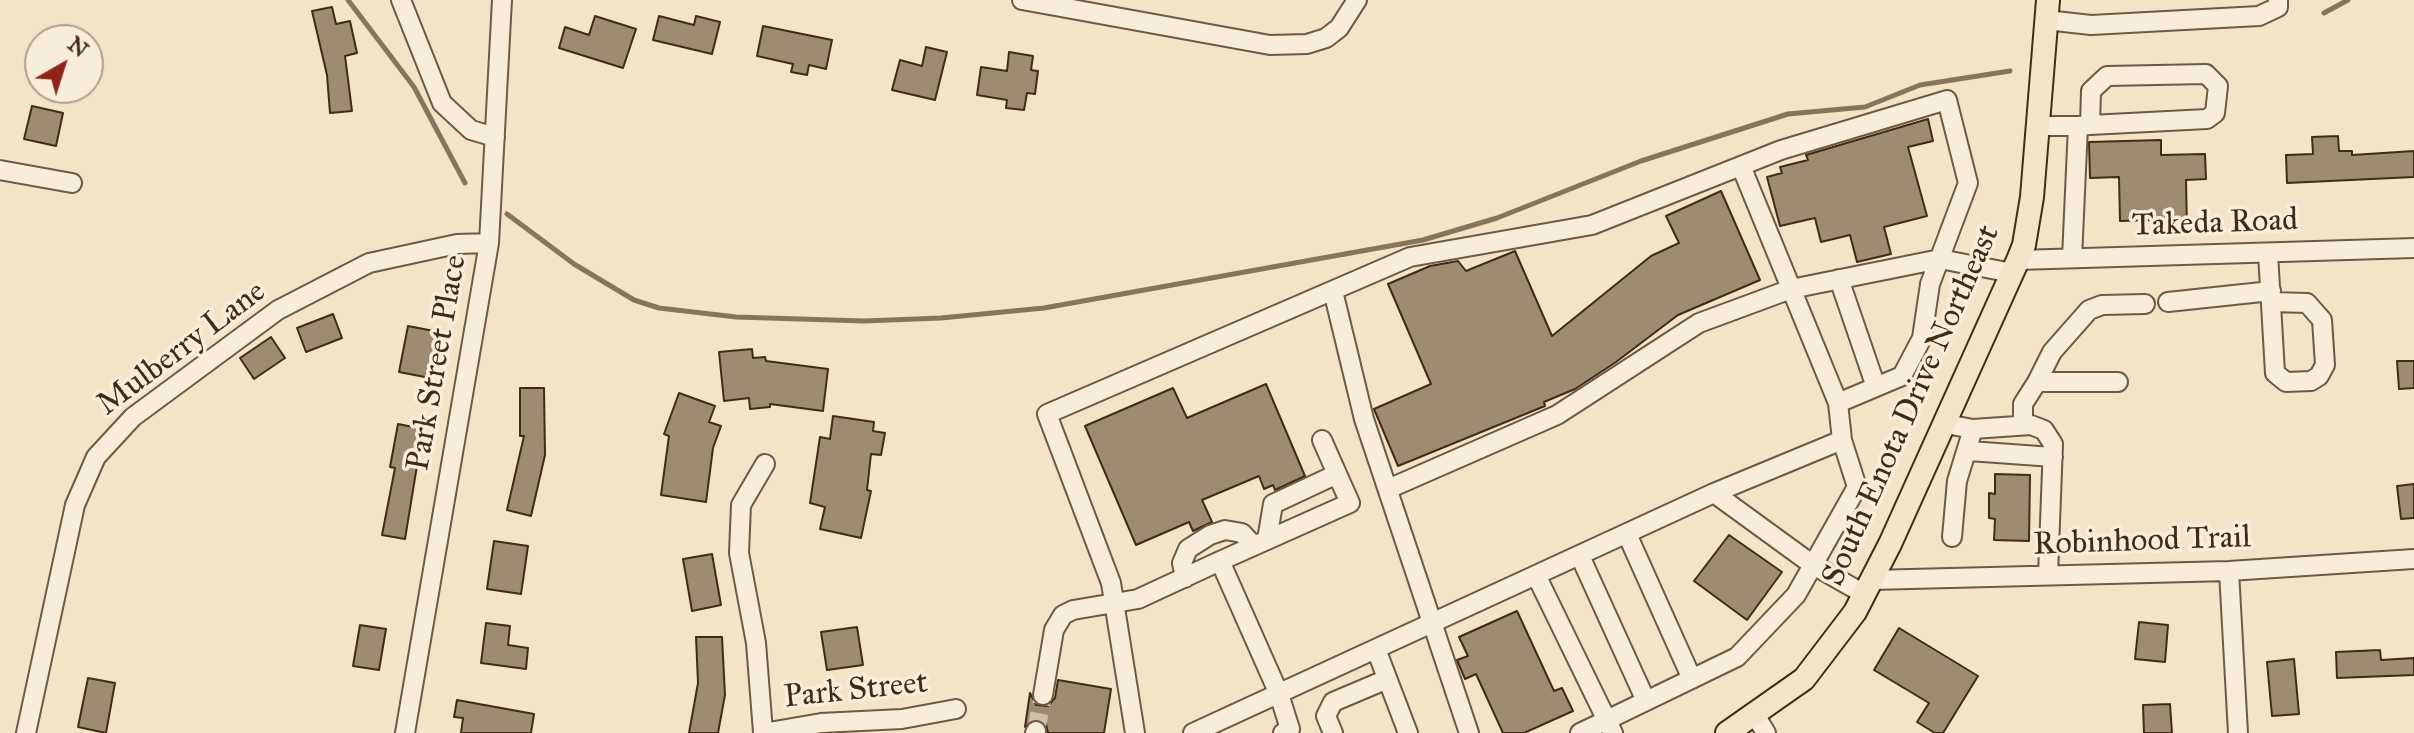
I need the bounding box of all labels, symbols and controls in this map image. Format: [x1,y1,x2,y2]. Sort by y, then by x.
north arrow [24,24,104,104]
text: N [62,30,94,63]
street label: Takeda Road [2131,202,2299,246]
street label: South Enota Drive Northeast [1815,220,2009,592]
street label: Park Street Place [400,252,476,474]
street label: Mulberry Lane [90,273,274,425]
street label: Robinhood Trail [2033,519,2251,565]
street label: Park Street [782,664,930,718]

